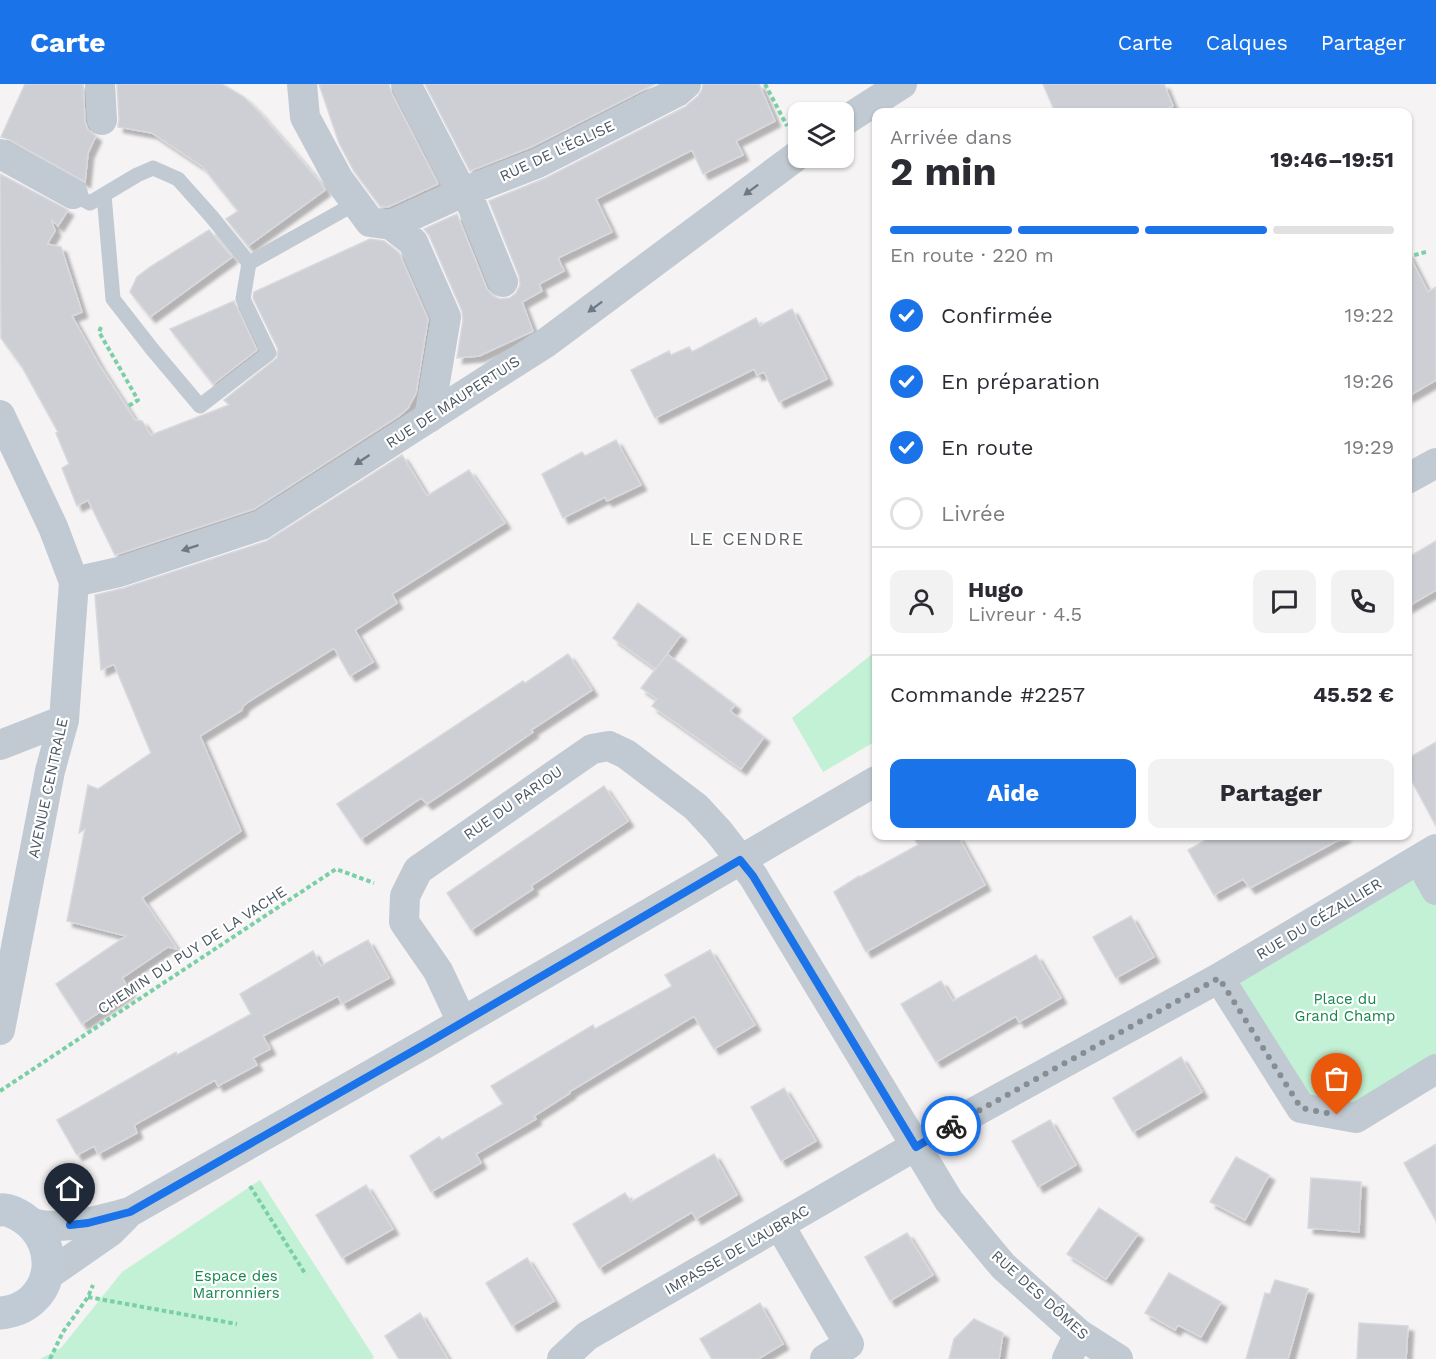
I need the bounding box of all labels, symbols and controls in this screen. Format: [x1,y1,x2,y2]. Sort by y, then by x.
text: Carte [30,26,105,59]
text: Carte [1118,30,1173,55]
text: Calques [1206,30,1288,55]
text: Partager [1321,30,1406,55]
map controls [788,102,854,168]
button: layers [788,102,854,168]
street label: RUE DE L'ÉGLISE [497,117,617,185]
text: Arrivée dans [890,125,1012,149]
text: 19:46–19:51 [1270,147,1394,172]
text: 2 min [890,149,997,194]
one-way arrow [743,184,759,197]
text: En route · 220 m [890,243,1054,267]
icon: check [890,299,923,332]
one-way arrow [587,300,602,312]
text: Confirmée [941,303,1053,328]
text: 19:22 [1345,303,1394,327]
street label: RUE DE MAUPERTUIS [383,352,523,452]
icon: check [890,365,923,398]
text: En préparation [941,369,1100,394]
text: 19:26 [1344,369,1394,393]
icon: check [890,431,923,464]
text: En route [941,435,1033,460]
text: 19:29 [1344,435,1394,459]
one-way arrow [354,455,370,466]
text: Livrée [941,501,1005,526]
district label: LE CENDRE [689,528,805,549]
one-way arrow [181,544,199,554]
button: person [890,570,953,633]
button: chat [1253,570,1316,633]
button: phone [1331,570,1394,633]
text: Hugo [968,577,1023,602]
text: Livreur · 4.5 [968,602,1082,626]
text: Commande #2257 [890,682,1085,707]
text: 45.52 € [1313,682,1394,707]
street label: AVENUE CENTRALE [24,716,72,860]
button: Aide [890,759,1136,828]
button: Partager [1148,759,1394,828]
street label: RUE DU PARIOU [460,762,566,844]
street label: RUE DU CÉZALLIER [1253,874,1385,964]
street label: CHEMIN DU PUY DE LA VACHE [94,882,290,1018]
park label: Place du Grand Champ [1295,990,1395,1025]
pin [1311,1053,1362,1115]
icon: bag [1320,1062,1353,1095]
courier [921,1096,981,1156]
icon: bike [935,1110,968,1143]
pin [44,1163,95,1225]
icon: home [53,1172,86,1205]
street label: IMPASSE DE L'AUBRAC [662,1201,812,1299]
street label: RUE DES DÔMES [988,1246,1093,1343]
park label: Espace des Marronniers [192,1267,280,1302]

